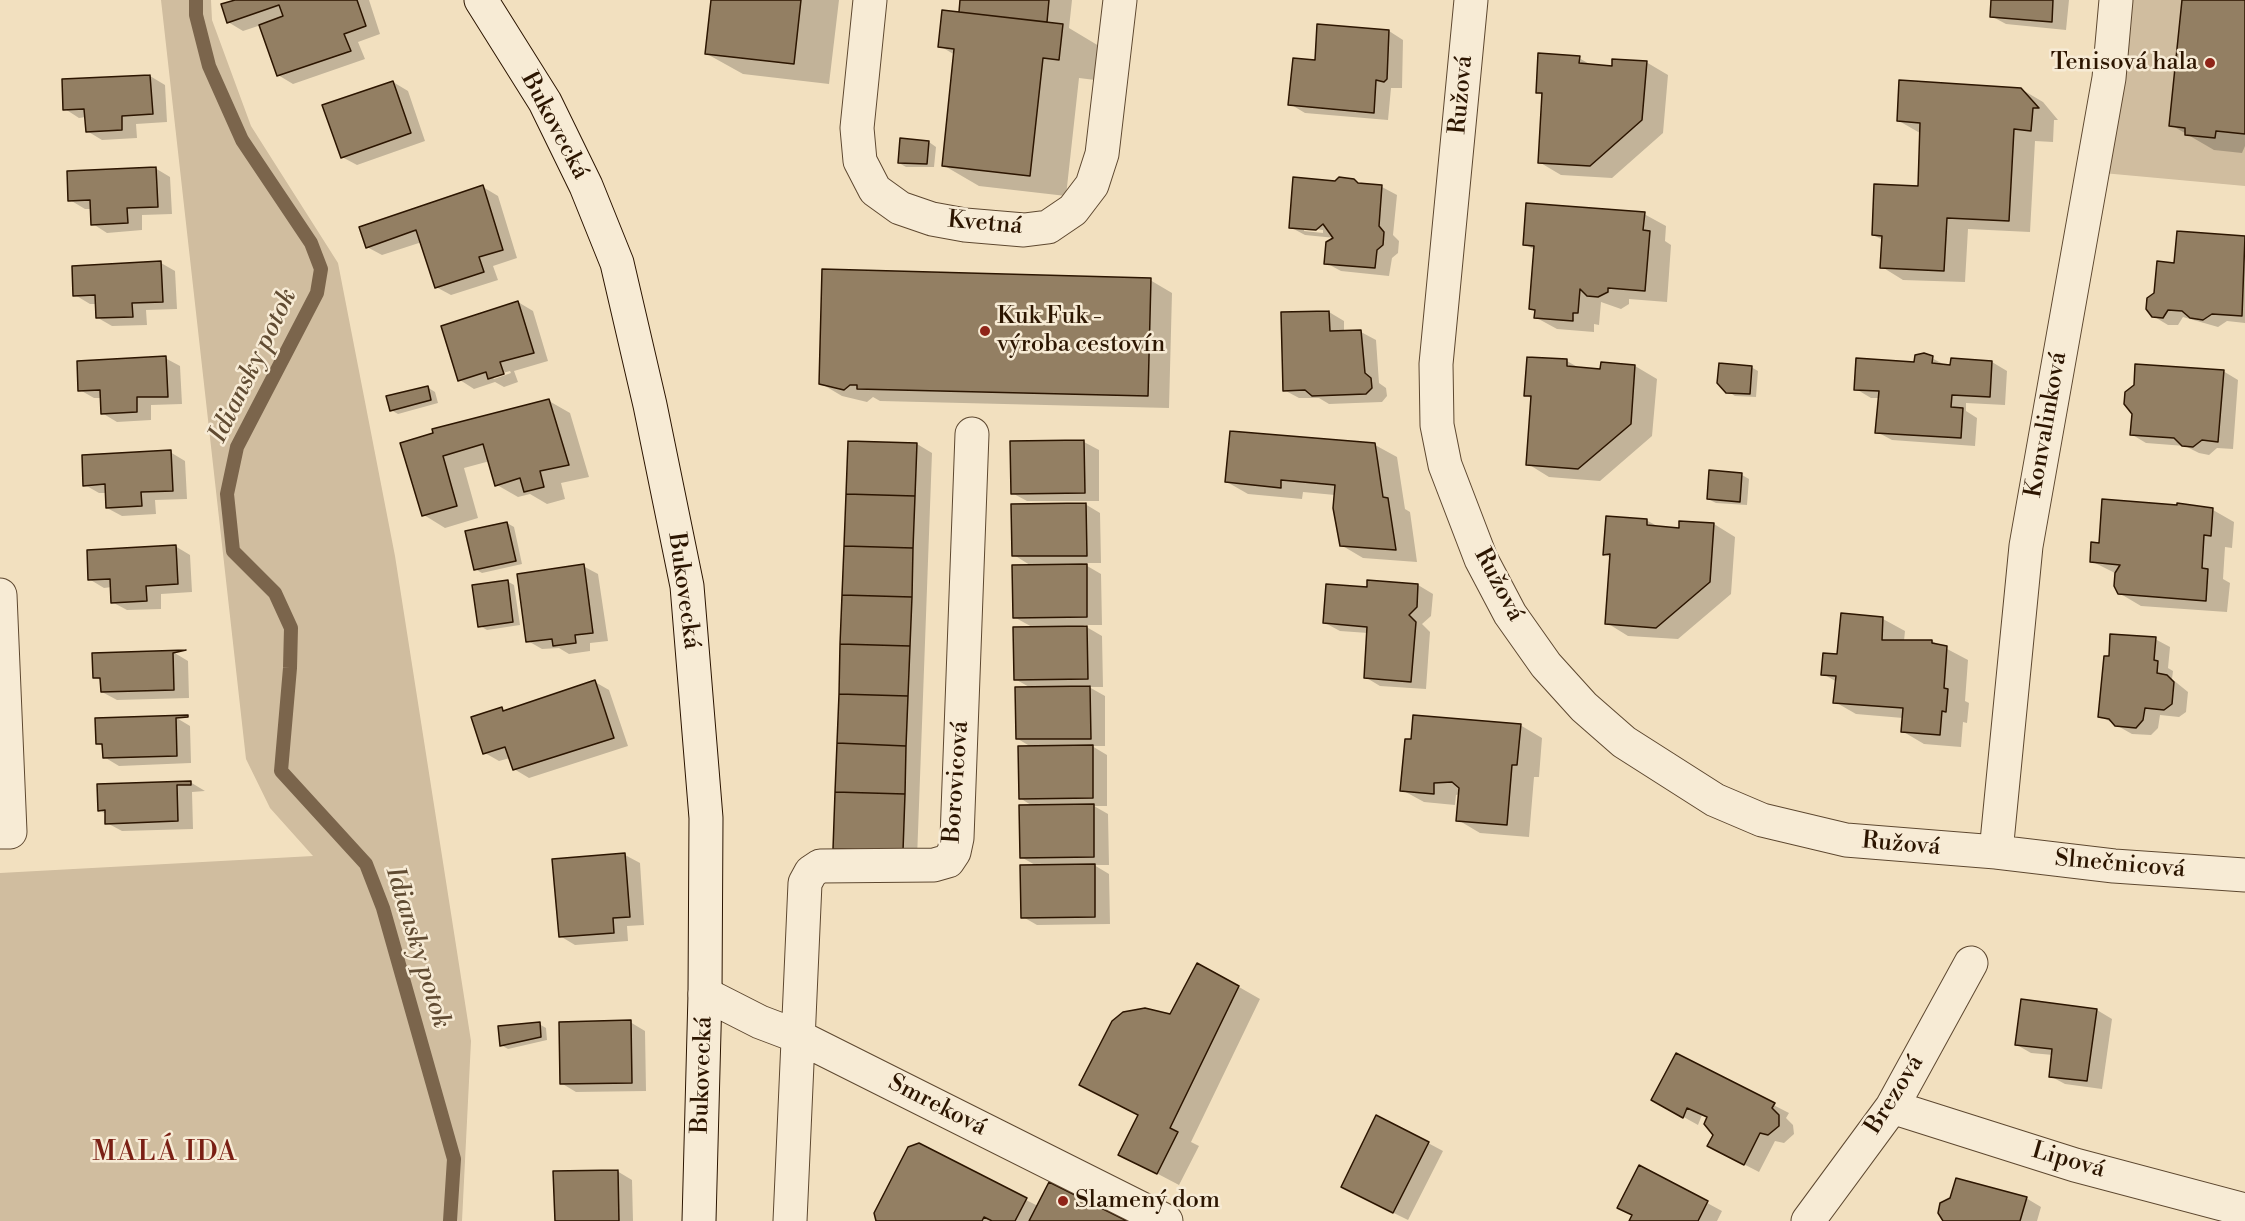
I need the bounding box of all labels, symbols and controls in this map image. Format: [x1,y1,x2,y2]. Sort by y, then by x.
place label: Tenisová hala [2051,49,2198,77]
street label: Ružová [1444,54,1480,136]
marker: Tenisová hala [2203,56,2217,70]
street label: Bukovecká [514,68,594,184]
street label: Kvetná [946,206,1024,242]
water label: Idiansky potok [203,284,305,448]
place label: Kuk Fuk - výroba cestovín [997,303,1165,359]
marker: Kuk Fuk - výroba cestovín [978,324,992,338]
street label: Konvalinková [2020,350,2074,500]
street label: Bukovecká [661,531,705,651]
street label: Ružová [1467,543,1529,627]
street label: Borovicová [938,720,976,844]
street label: Ružová [1860,827,1942,863]
street label: Slnečnicová [2054,845,2186,885]
water label: Idiansky potok [378,863,456,1033]
street label: Bukovecká [687,1016,719,1134]
street label: Brezová [1860,1050,1930,1140]
street label: Smreková [883,1069,991,1143]
street label: Lipová [2028,1137,2108,1185]
district label: MALÁ IDA [92,1138,238,1170]
place label: Slamený dom [1075,1187,1220,1215]
marker: Slamený dom [1056,1194,1070,1208]

